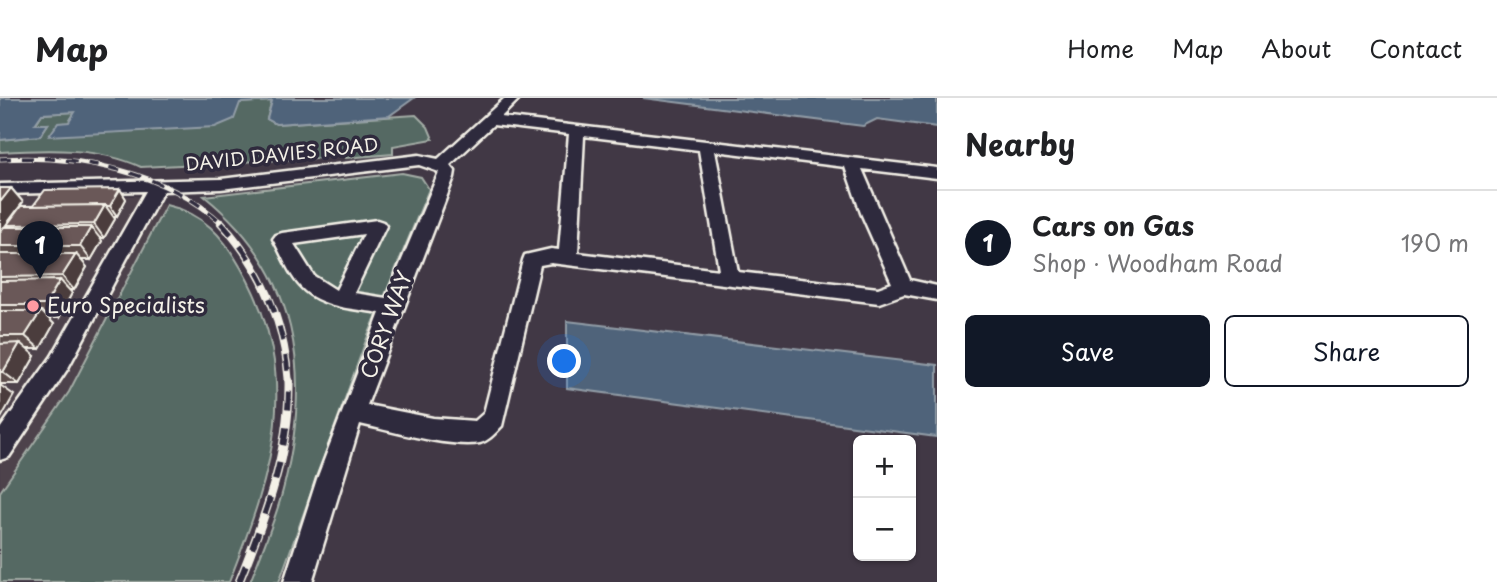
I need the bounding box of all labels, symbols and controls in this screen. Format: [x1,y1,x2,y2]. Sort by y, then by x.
text: Map [35,23,108,73]
text: Home [1067,30,1134,66]
text: Map [1172,30,1223,66]
text: About [1261,30,1331,66]
text: Contact [1369,30,1462,66]
text: Nearby [965,121,1075,166]
street label: DAVID DAVIES ROAD [184,130,380,177]
text: Cars on Gas [1032,206,1194,245]
pin: 1 [17,221,63,279]
text: 1 [983,225,994,260]
text: 190 m [1401,225,1469,260]
text: Shop · Woodham Road [1032,245,1283,280]
street label: CORY WAY [351,265,420,383]
place label: Euro Specialists [47,288,205,320]
marker: Euro Specialists [25,298,41,314]
button: Save [965,315,1210,387]
button: Share [1224,315,1469,387]
your location [547,344,581,378]
map controls [853,435,916,561]
button: + [853,435,916,498]
button: − [853,498,916,561]

